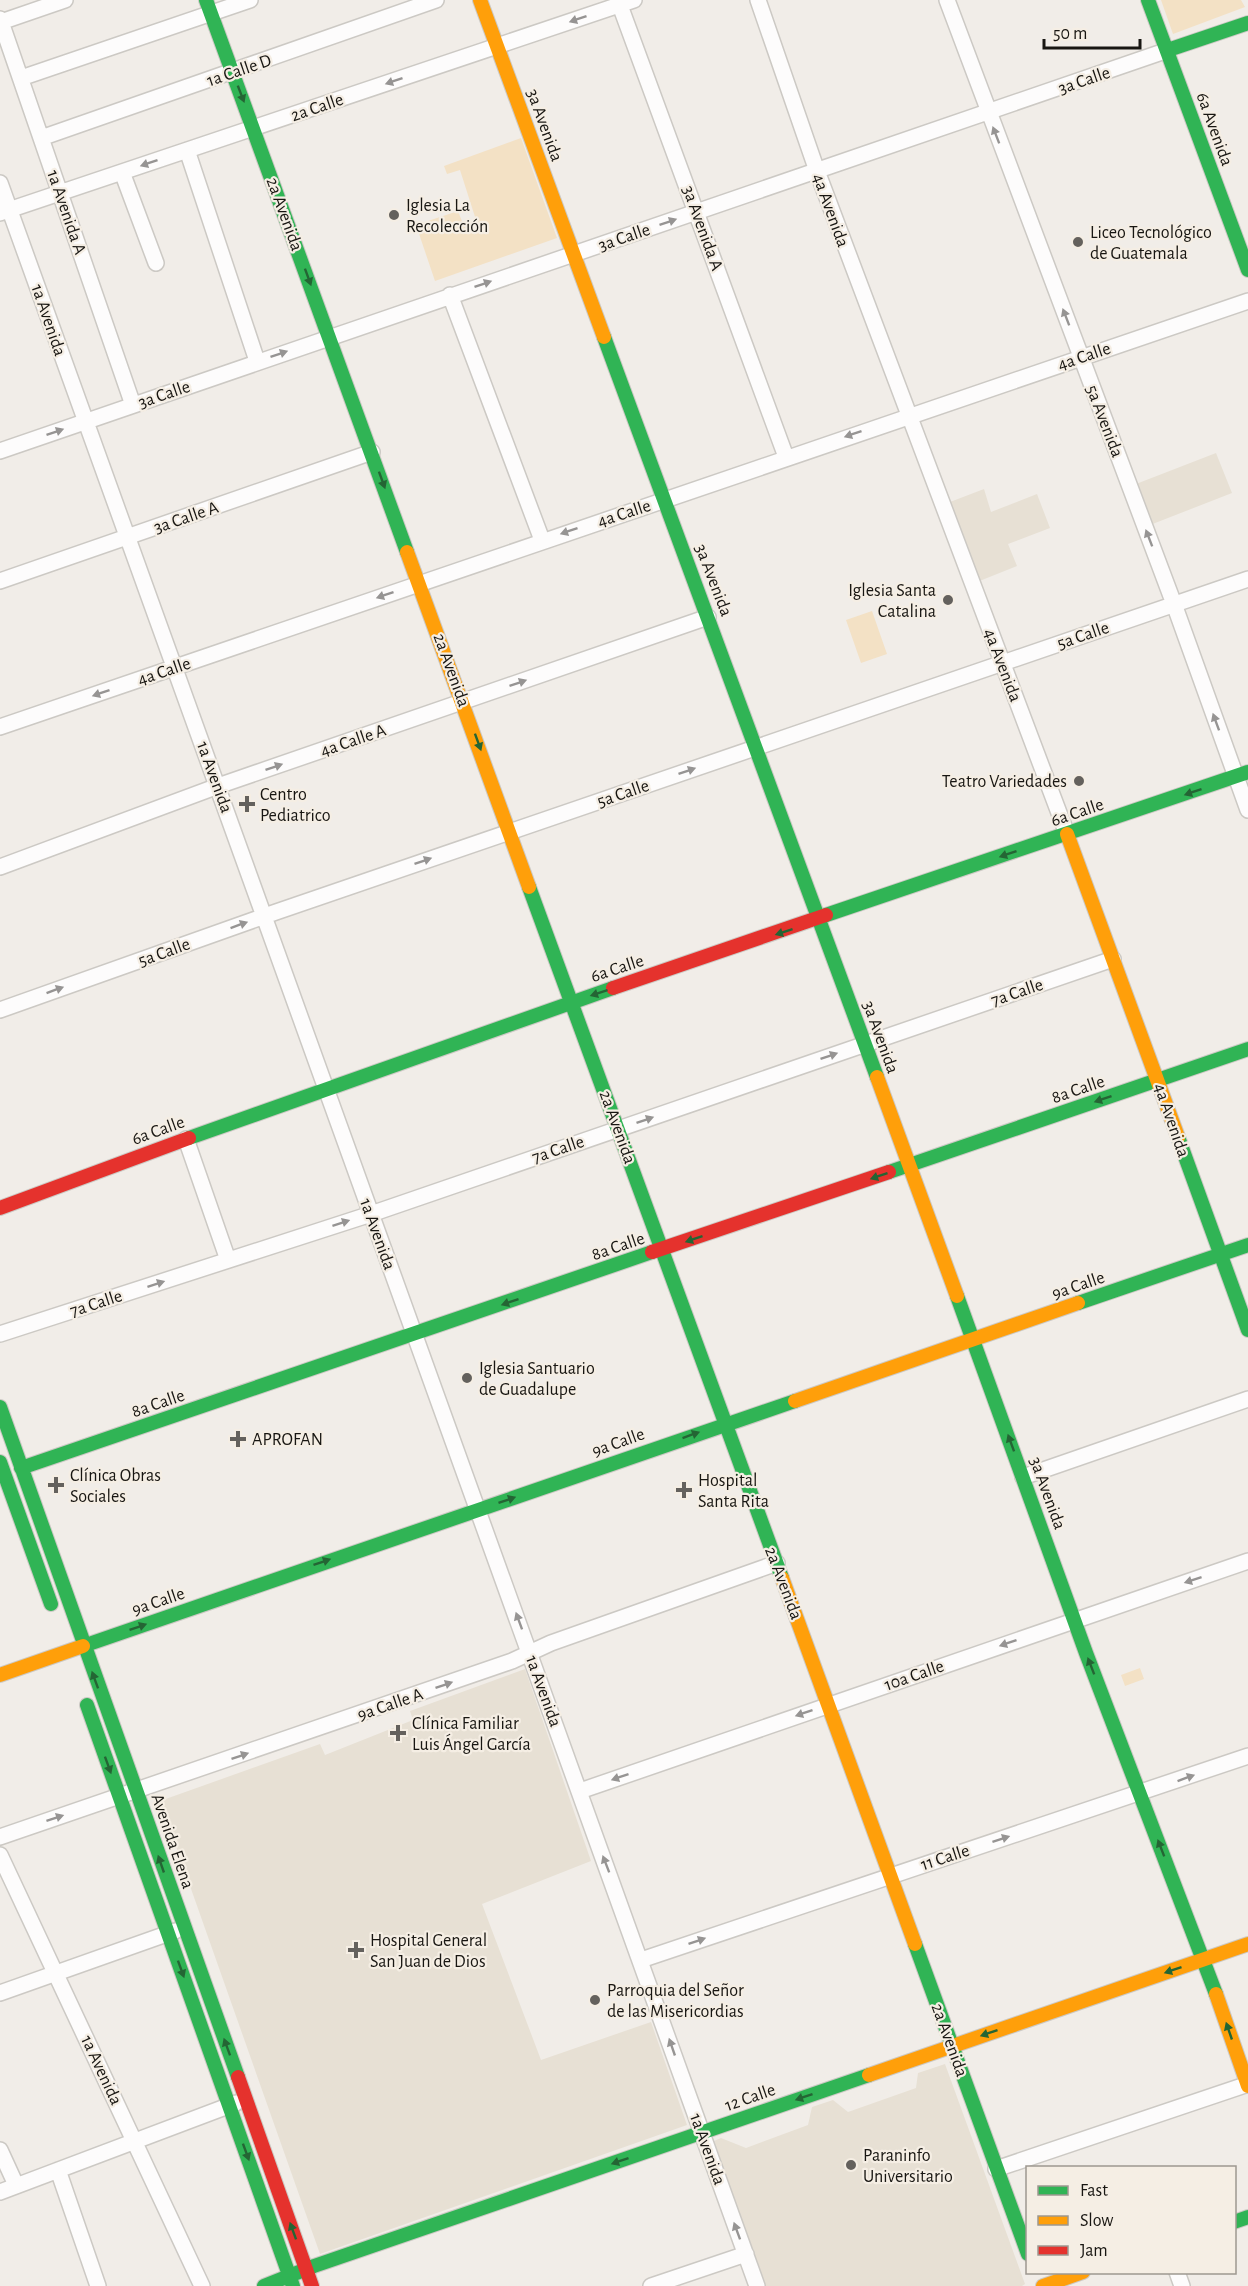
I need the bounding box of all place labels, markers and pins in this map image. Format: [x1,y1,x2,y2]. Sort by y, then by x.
place label: Iglesia La Recolección [406,197,488,236]
marker: Iglesia La Recolección [387,208,401,222]
place label: Liceo Tecnológico de Guatemala [1090,224,1212,263]
marker: Liceo Tecnológico de Guatemala [1071,235,1085,249]
place label: Iglesia Santa Catalina [848,582,936,621]
marker: Iglesia Santa Catalina [941,593,955,607]
place label: Teatro Variedades [942,773,1067,791]
marker: Teatro Variedades [1072,774,1086,788]
place label: Centro Pediatrico [260,786,331,825]
marker: Centro Pediatrico [238,795,256,813]
place label: Iglesia Santuario de Guadalupe [479,1360,595,1399]
marker: Iglesia Santuario de Guadalupe [460,1371,474,1385]
marker: APROFAN [229,1430,247,1448]
place label: APROFAN [252,1431,323,1449]
place label: Clínica Obras Sociales [70,1467,161,1506]
place label: Hospital Santa Rita [698,1472,769,1511]
marker: Clínica Obras Sociales [47,1476,65,1494]
marker: Hospital Santa Rita [675,1481,693,1499]
place label: Clínica Familiar Luis Ángel García [412,1715,531,1754]
marker: Clínica Familiar Luis Ángel García [389,1724,407,1742]
place label: Hospital General San Juan de Dios [370,1932,487,1971]
marker: Hospital General San Juan de Dios [347,1941,365,1959]
place label: Parroquia del Señor de las Misericordias [607,1982,744,2021]
marker: Parroquia del Señor de las Misericordias [588,1993,602,2007]
place label: Paraninfo Universitario [863,2147,953,2186]
marker: Paraninfo Universitario [844,2158,858,2172]

